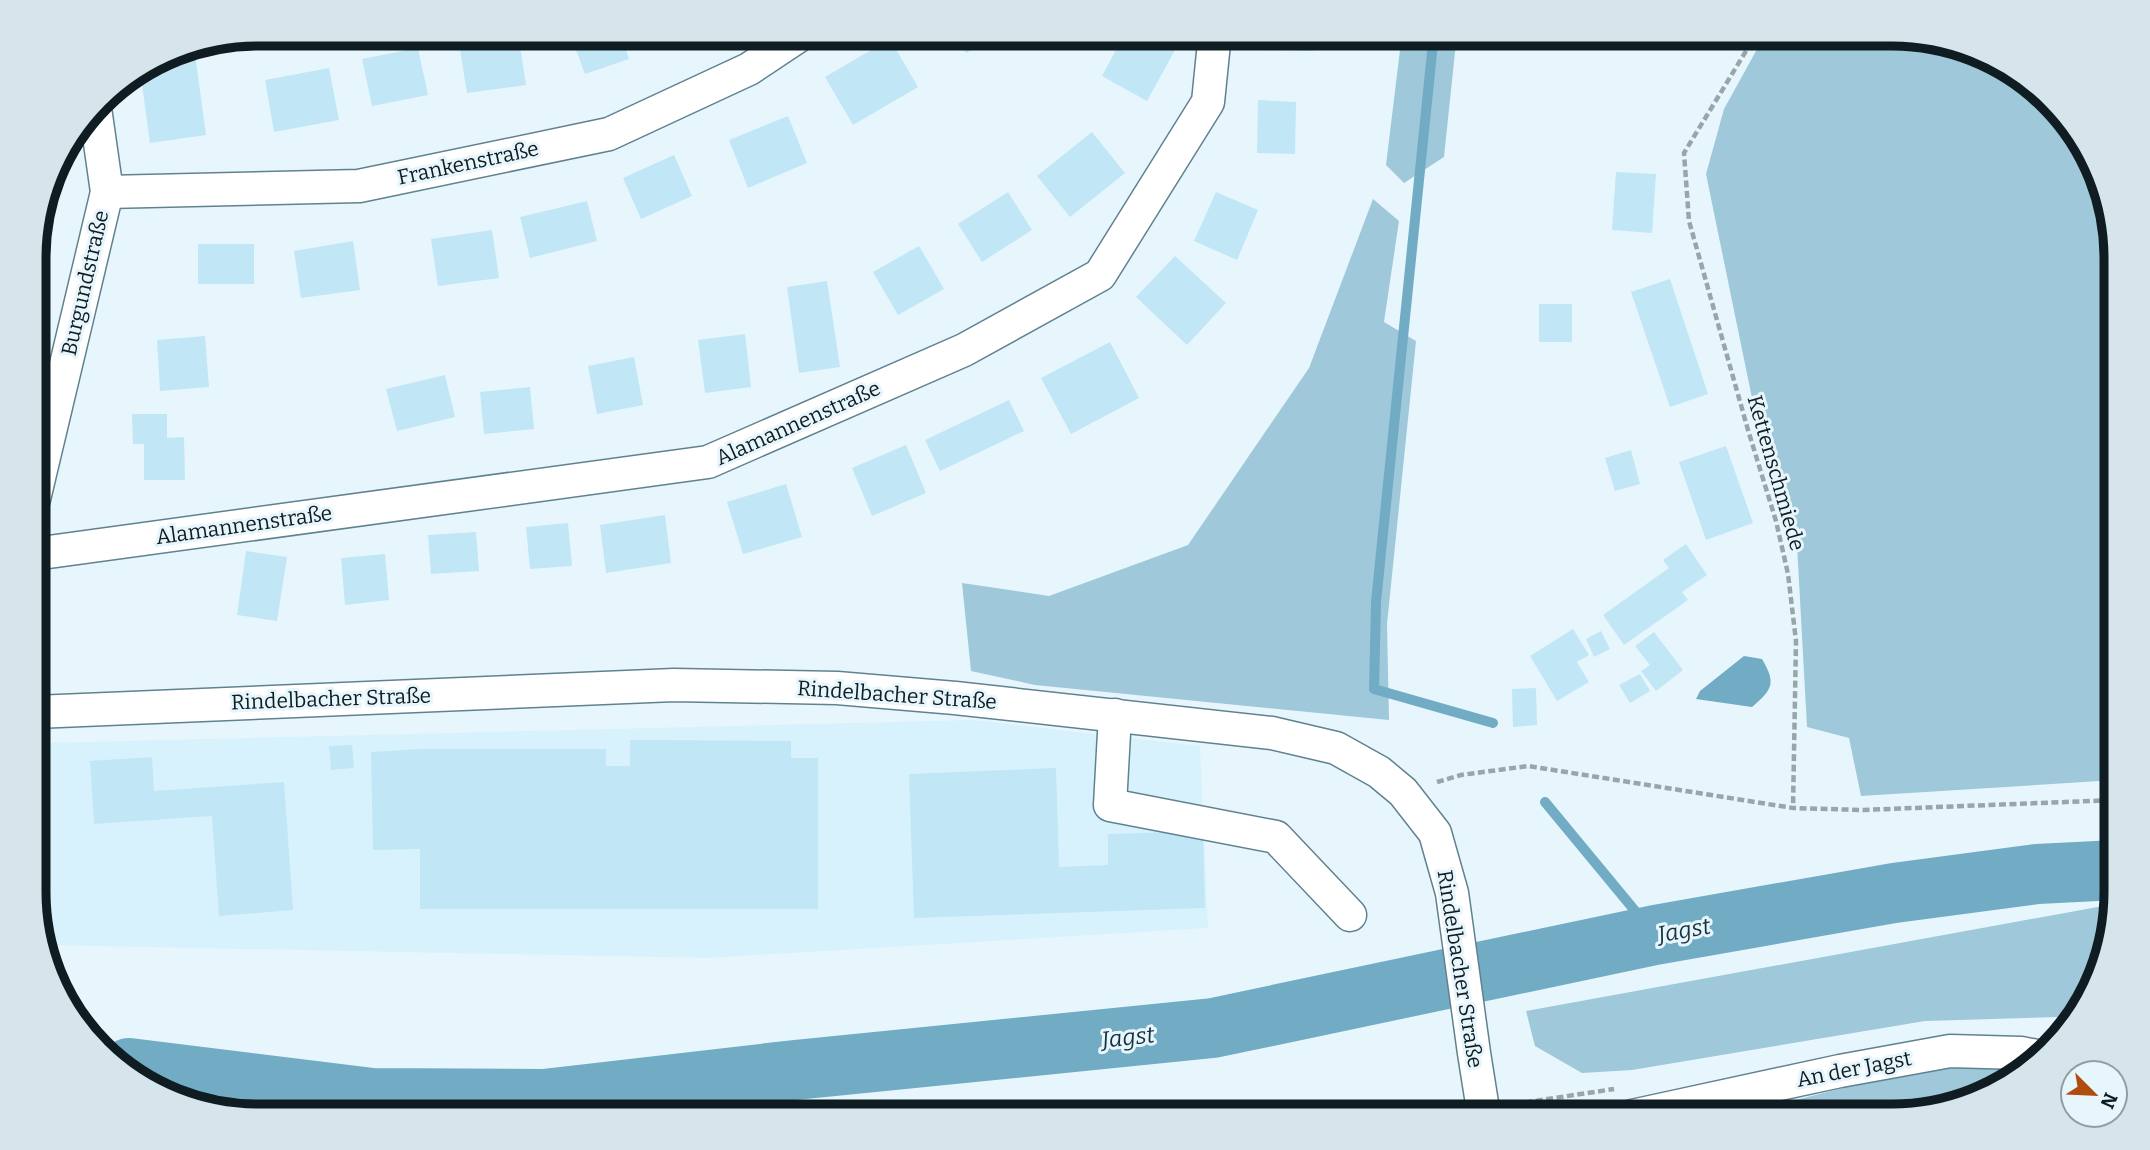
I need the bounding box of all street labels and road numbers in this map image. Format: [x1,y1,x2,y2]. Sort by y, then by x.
street label: Frankenstraße [395,135,541,191]
street label: Burgundstraße [56,208,114,358]
street label: Alamannenstraße [712,375,884,471]
street label: Kettenschmiede [1741,392,1811,554]
street label: Alamannenstraße [154,500,334,550]
street label: Rindelbacher Straße [796,675,998,715]
street label: Rindelbacher Straße [231,683,431,715]
street label: Rindelbacher Straße [1432,868,1488,1070]
street label: An der Jagst [1794,1045,1914,1093]

